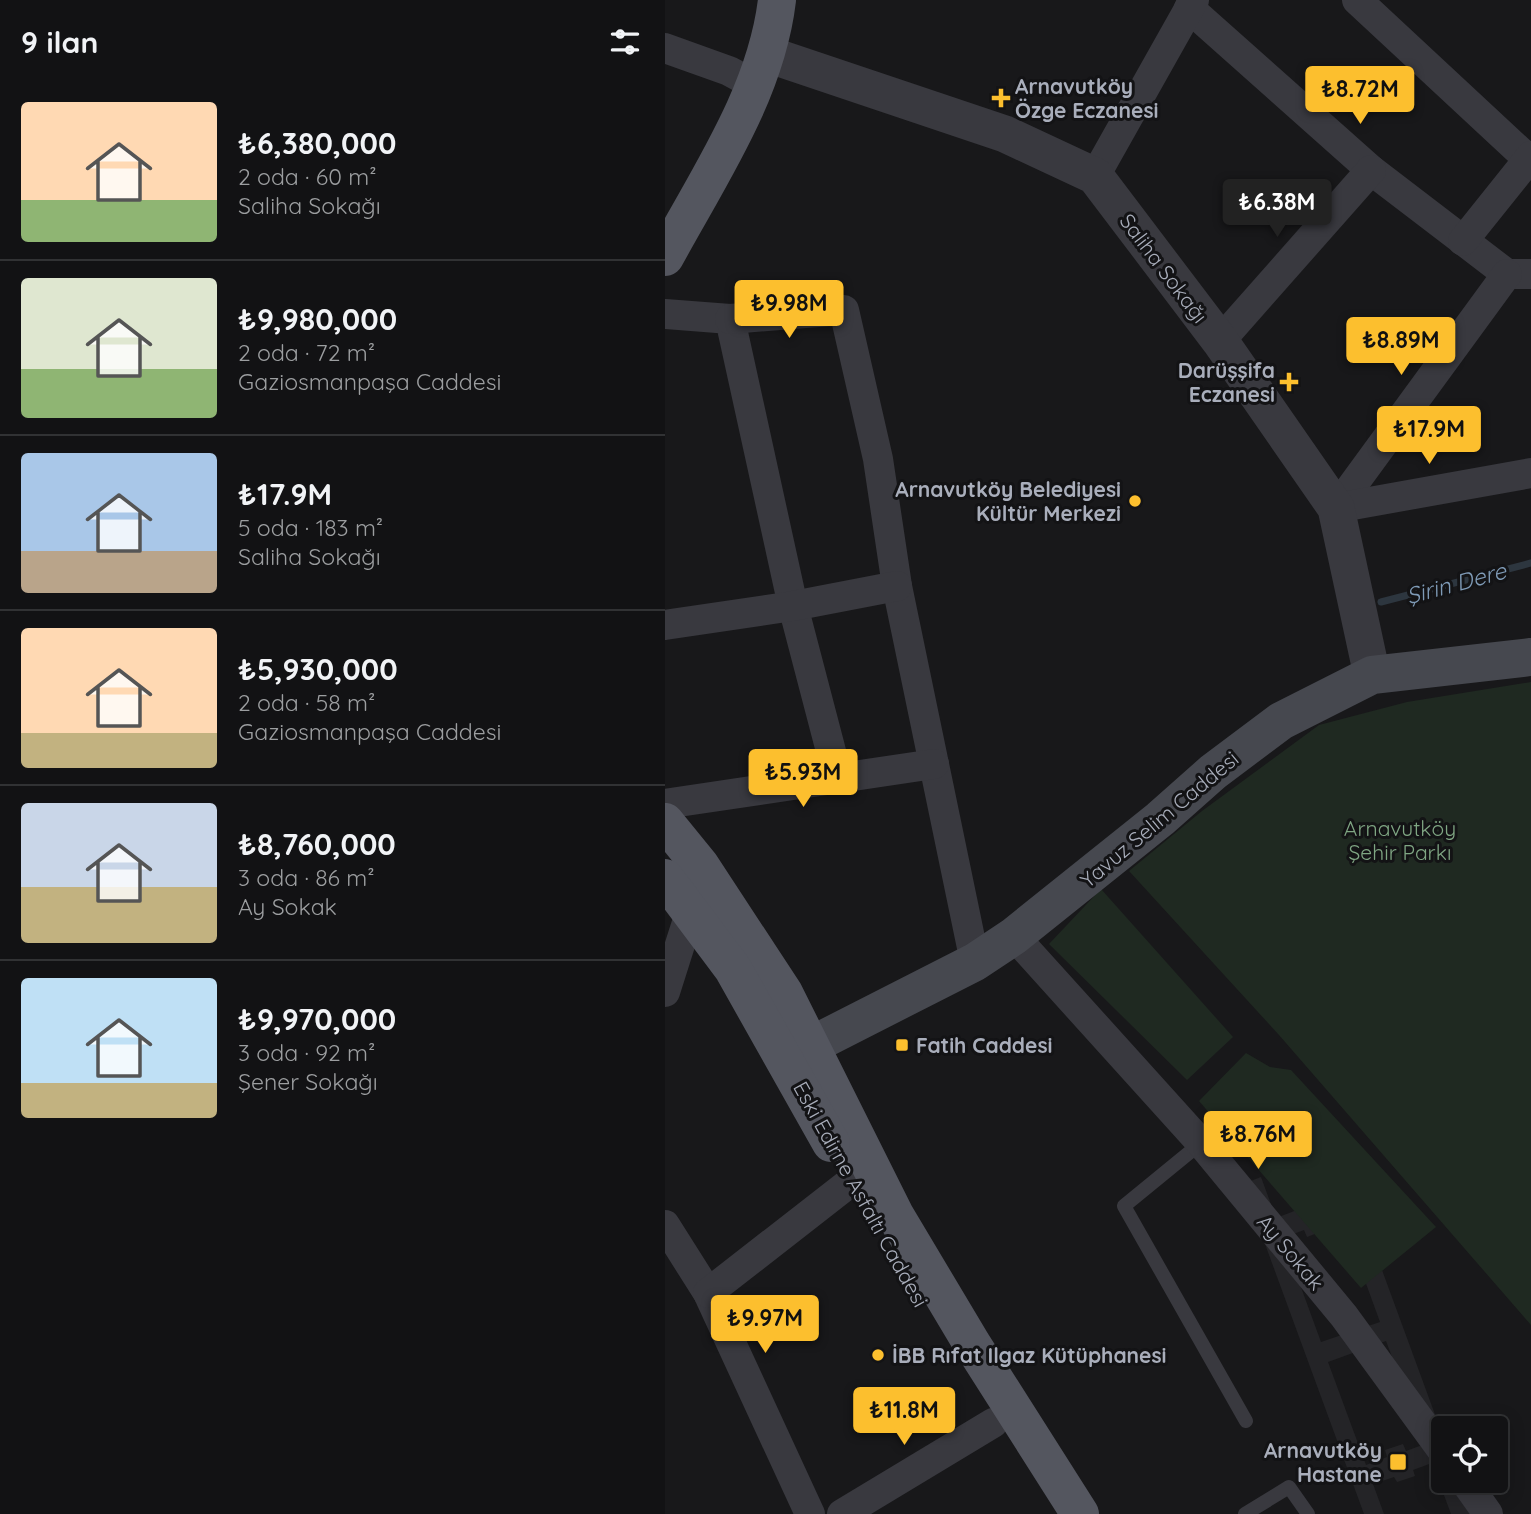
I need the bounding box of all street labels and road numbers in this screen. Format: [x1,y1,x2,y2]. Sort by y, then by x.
street label: Saliha Sokağı [1114,208,1214,328]
street label: Yavuz Selim Caddesi [1075,745,1243,893]
street label: Eski Edirne Asfaltı Caddesi [788,1077,934,1311]
street label: Ay Sokak [1252,1209,1330,1295]

